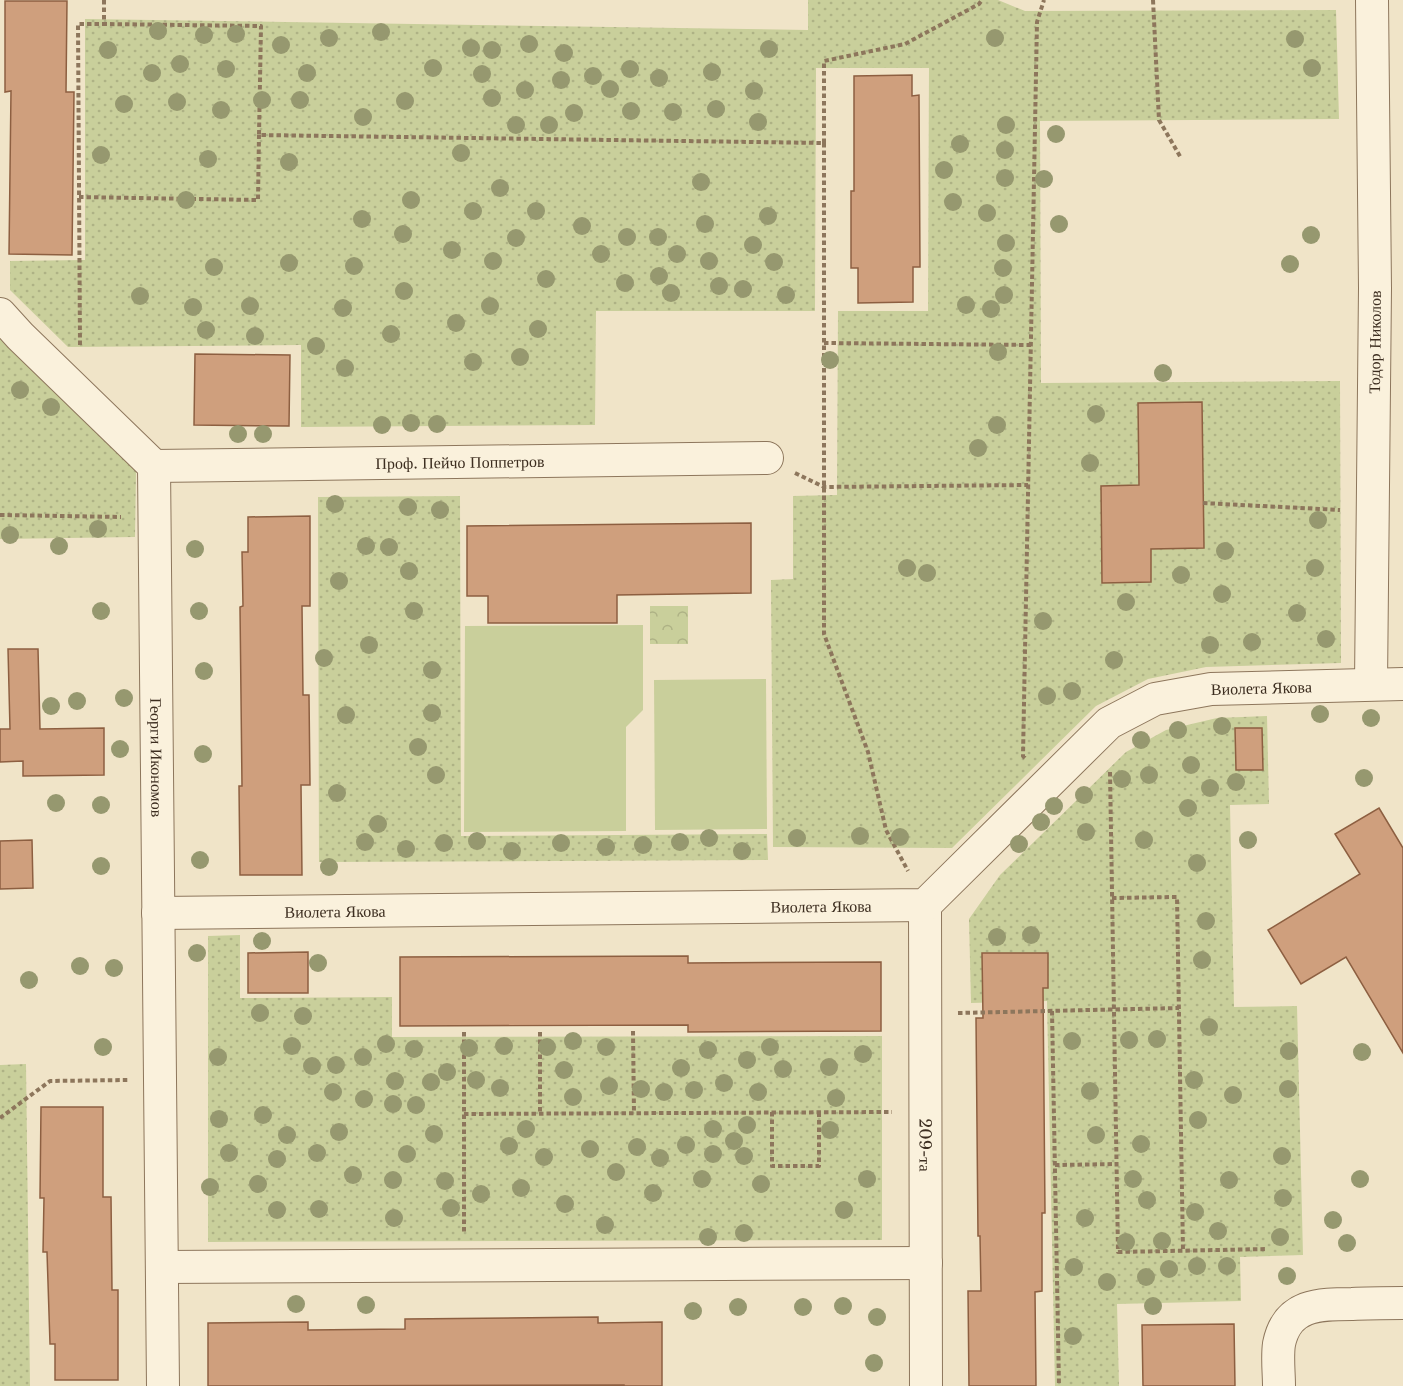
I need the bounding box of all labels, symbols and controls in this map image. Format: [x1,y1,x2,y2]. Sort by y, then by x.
street label: Тодор Николов [1364,290,1385,394]
street label: Проф. Пейчо Поппетров [375,451,545,473]
street label: Виолета Якова [1211,676,1312,699]
street label: Георги Икономов [146,698,167,818]
street label: Виолета Якова [770,896,872,917]
street label: Виолета Якова [284,901,386,922]
street label: 209-та [915,1118,936,1172]

